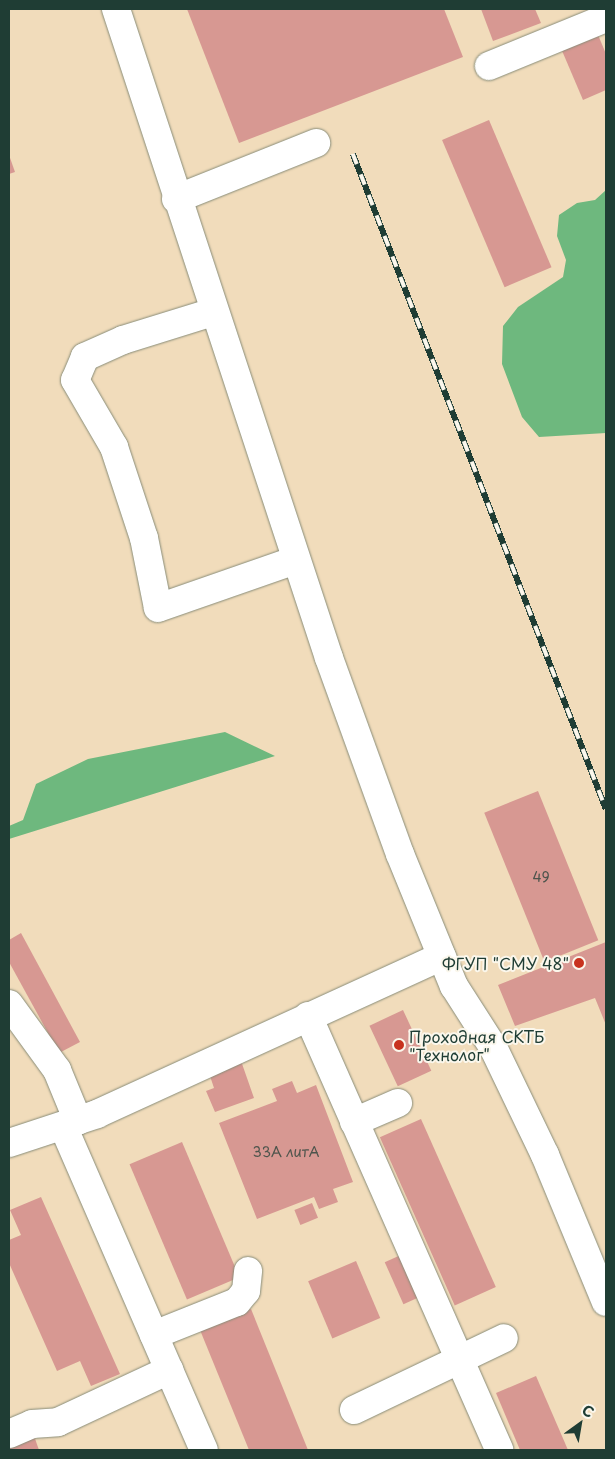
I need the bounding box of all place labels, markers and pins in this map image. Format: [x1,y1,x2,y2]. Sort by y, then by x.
place label: ФГУП "СМУ 48" [441,953,569,973]
marker: ФГУП "СМУ 48" [573,957,585,969]
place label: Проходная СКТБ "Технолог" [409,1026,545,1064]
marker: Проходная СКТБ "Технолог" [393,1039,405,1051]

